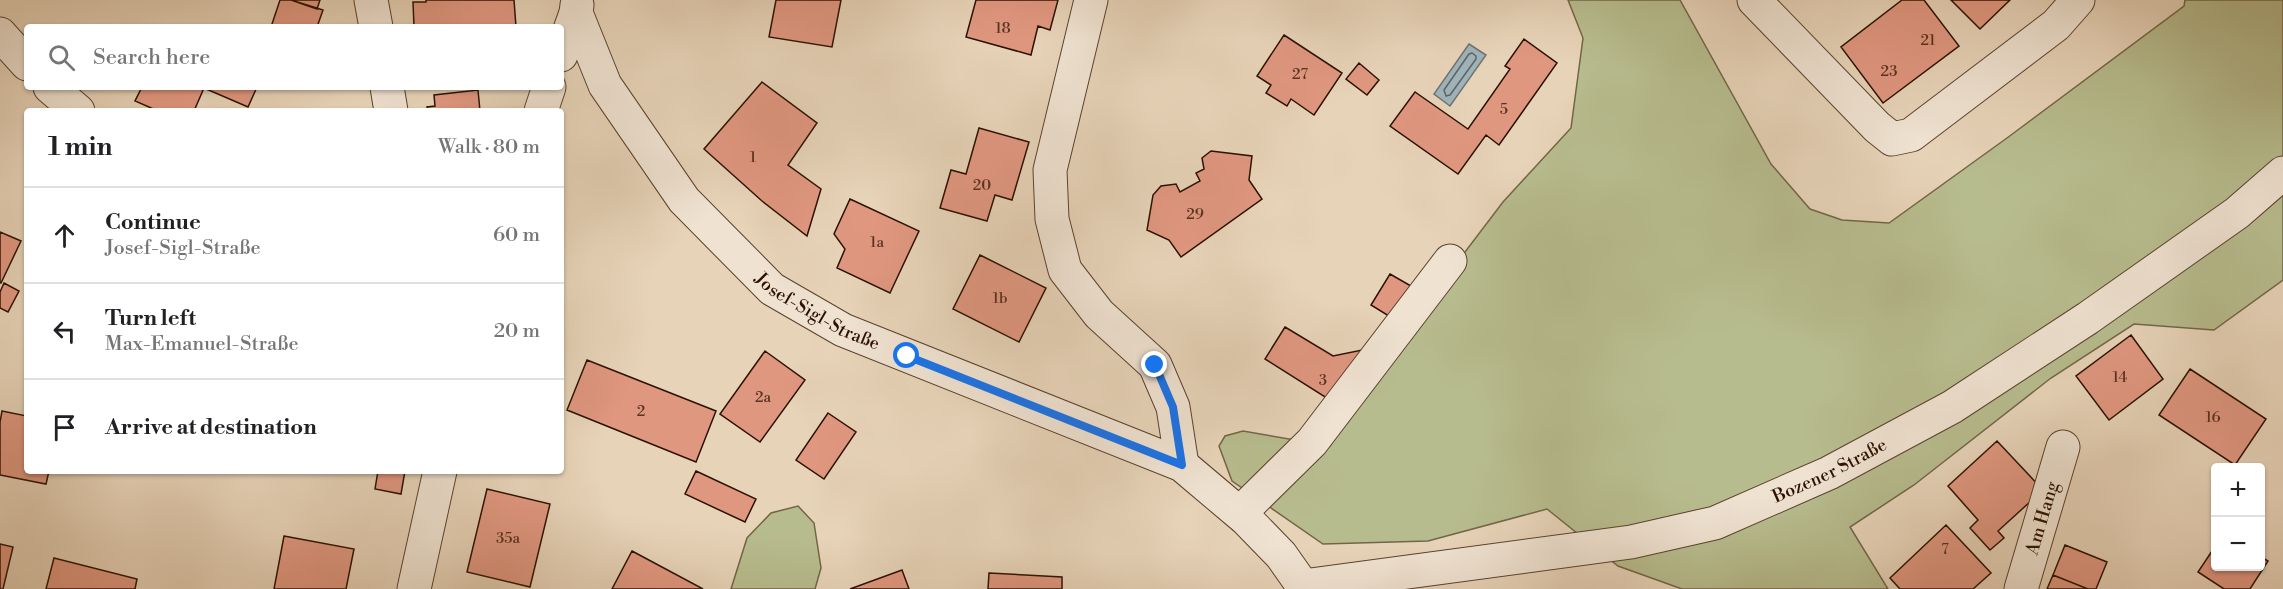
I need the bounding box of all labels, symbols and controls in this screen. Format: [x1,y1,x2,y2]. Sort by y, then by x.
house number: 18 [995,19,1011,38]
search box [24,24,564,90]
house number: 21 [1920,31,1936,50]
icon: search [45,41,78,74]
text: Search here [93,44,210,71]
house number: 23 [1881,62,1897,81]
house number: 27 [1292,65,1308,84]
house number: 5 [1500,100,1508,119]
text: 1 min [48,131,113,163]
text: Walk · 80 m [438,135,540,160]
house number: 1 [750,148,757,167]
house number: 20 [973,176,991,195]
house number: 29 [1186,205,1204,224]
text: Continue [105,209,201,236]
icon: ahead [48,219,81,252]
text: 60 m [493,223,540,248]
house number: 1a [870,233,884,252]
text: Josef-Sigl-Straße [105,236,261,261]
street label: Josef-Sigl-Straße [749,266,883,355]
house number: 1b [992,289,1008,308]
text: Turn left [105,305,196,332]
icon: left [48,315,81,348]
text: 20 m [494,319,540,344]
text: Max-Emanuel-Straße [105,332,299,357]
route start [893,342,919,368]
route end [1141,351,1167,377]
house number: 14 [2113,368,2127,387]
house number: 3 [1319,371,1327,390]
house number: 2a [755,388,771,407]
house number: 2 [637,402,645,421]
house number: 16 [2205,408,2221,427]
icon: arrive [48,411,81,444]
text: Arrive at destination [105,414,317,441]
street label: Bozener Straße [1768,433,1891,508]
map controls [2211,463,2265,571]
button: + [2211,463,2265,517]
street label: Am Hang [2020,478,2064,558]
button: − [2211,517,2265,571]
house number: 35a [496,529,520,548]
house number: 7 [1941,540,1949,559]

